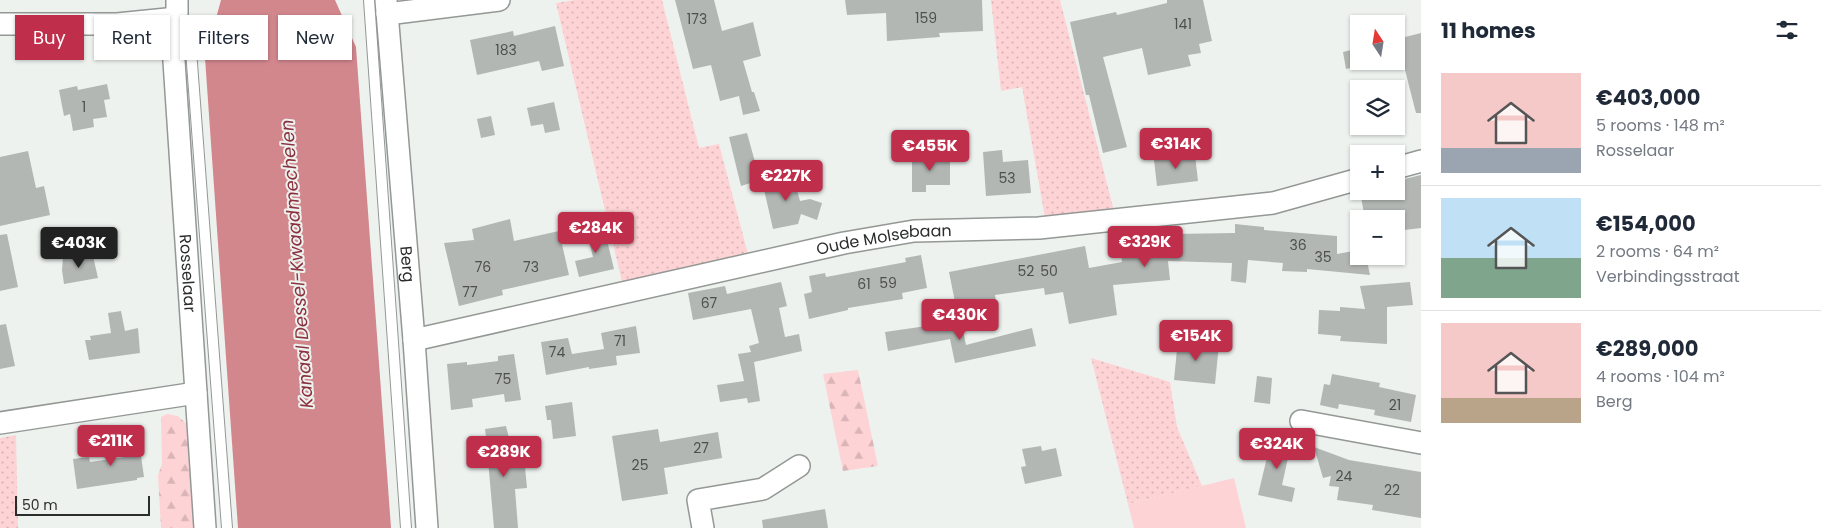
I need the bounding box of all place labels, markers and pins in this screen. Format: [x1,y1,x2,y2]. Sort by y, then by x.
pin: €314K [1141,128,1211,170]
pin: €455K [895,130,965,172]
pin: €227K [751,160,821,202]
pin: €284K [561,212,631,254]
pin: €403K [44,226,114,269]
pin: €329K [1110,226,1180,268]
pin: €430K [925,298,995,341]
pin: €154K [1161,320,1231,362]
pin: €211K [76,424,146,467]
pin: €324K [1242,428,1312,470]
pin: €289K [469,436,539,478]

